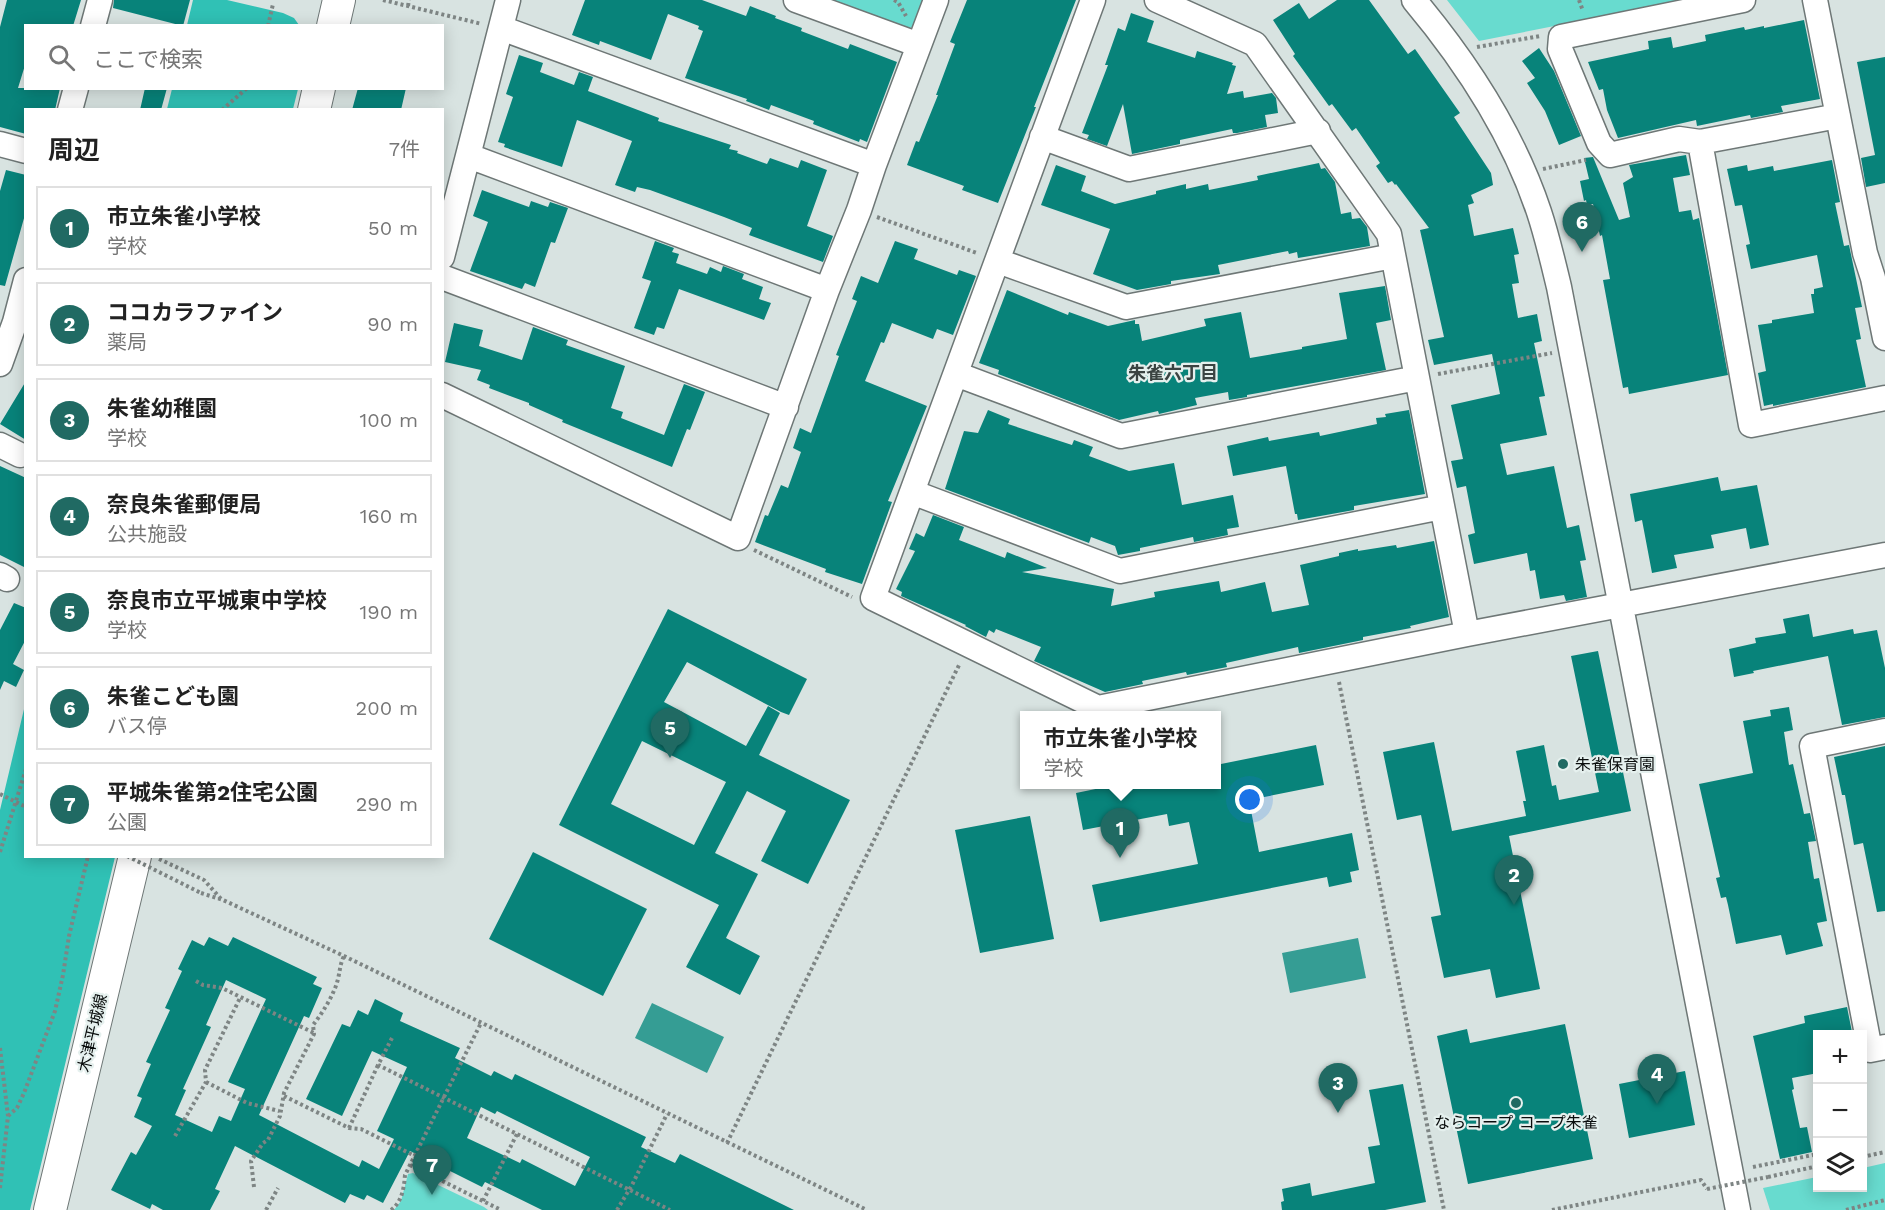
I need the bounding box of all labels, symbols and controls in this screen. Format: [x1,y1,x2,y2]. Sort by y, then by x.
search box [24,24,444,90]
icon: search [45,41,78,74]
text: ここで検索 [93,47,203,72]
text: 周辺 [48,135,100,165]
text: 7件 [389,137,420,161]
pin: 6 [1562,202,1602,252]
text: 市立朱雀小学校 [107,204,261,229]
text: 1 [65,216,74,240]
text: 50 m [368,216,418,240]
text: 学校 [107,234,147,258]
text: ココカラファイン [107,300,283,325]
text: 2 [64,312,75,336]
text: 90 m [367,312,418,336]
text: 薬局 [107,330,147,354]
district label: 朱雀六丁目 [1128,362,1218,383]
text: 朱雀幼稚園 [107,396,217,421]
text: 3 [64,408,75,432]
text: 100 m [359,408,418,432]
text: 学校 [107,426,147,450]
text: 奈良朱雀郵便局 [107,492,261,517]
text: 4 [63,504,76,528]
text: 160 m [360,504,418,528]
text: 公共施設 [107,522,187,546]
text: 奈良市立平城東中学校 [107,588,327,613]
text: 5 [64,600,75,624]
text: 190 m [360,600,418,624]
text: 学校 [107,618,147,642]
text: 朱雀こども園 [107,684,239,709]
text: 6 [63,696,76,720]
text: 200 m [356,696,418,720]
pin: 5 [650,708,690,758]
popup [1020,711,1221,789]
text: バス停 [107,714,167,738]
text: 市立朱雀小学校 [1043,726,1198,751]
place label: 朱雀保育園 [1575,755,1655,774]
text: 学校 [1043,756,1083,780]
marker: 朱雀保育園 [1556,757,1570,771]
text: 平城朱雀第2住宅公園 [107,780,318,805]
your location [1235,785,1264,814]
text: 7 [63,792,76,816]
text: 290 m [356,792,418,816]
pin: 1 [1100,808,1140,858]
text: 公園 [107,810,147,834]
pin: 2 [1494,856,1534,905]
street label: 木津平城線 [74,992,111,1074]
map controls [1813,1030,1867,1192]
button: + [1813,1030,1867,1084]
pin: 4 [1638,1054,1676,1104]
pin: 3 [1318,1064,1358,1113]
button: − [1813,1084,1867,1138]
marker: ならコープ コープ朱雀 [1509,1096,1523,1110]
place label: ならコープ コープ朱雀 [1434,1113,1598,1132]
button: layers [1813,1138,1867,1192]
pin: 7 [412,1146,452,1195]

